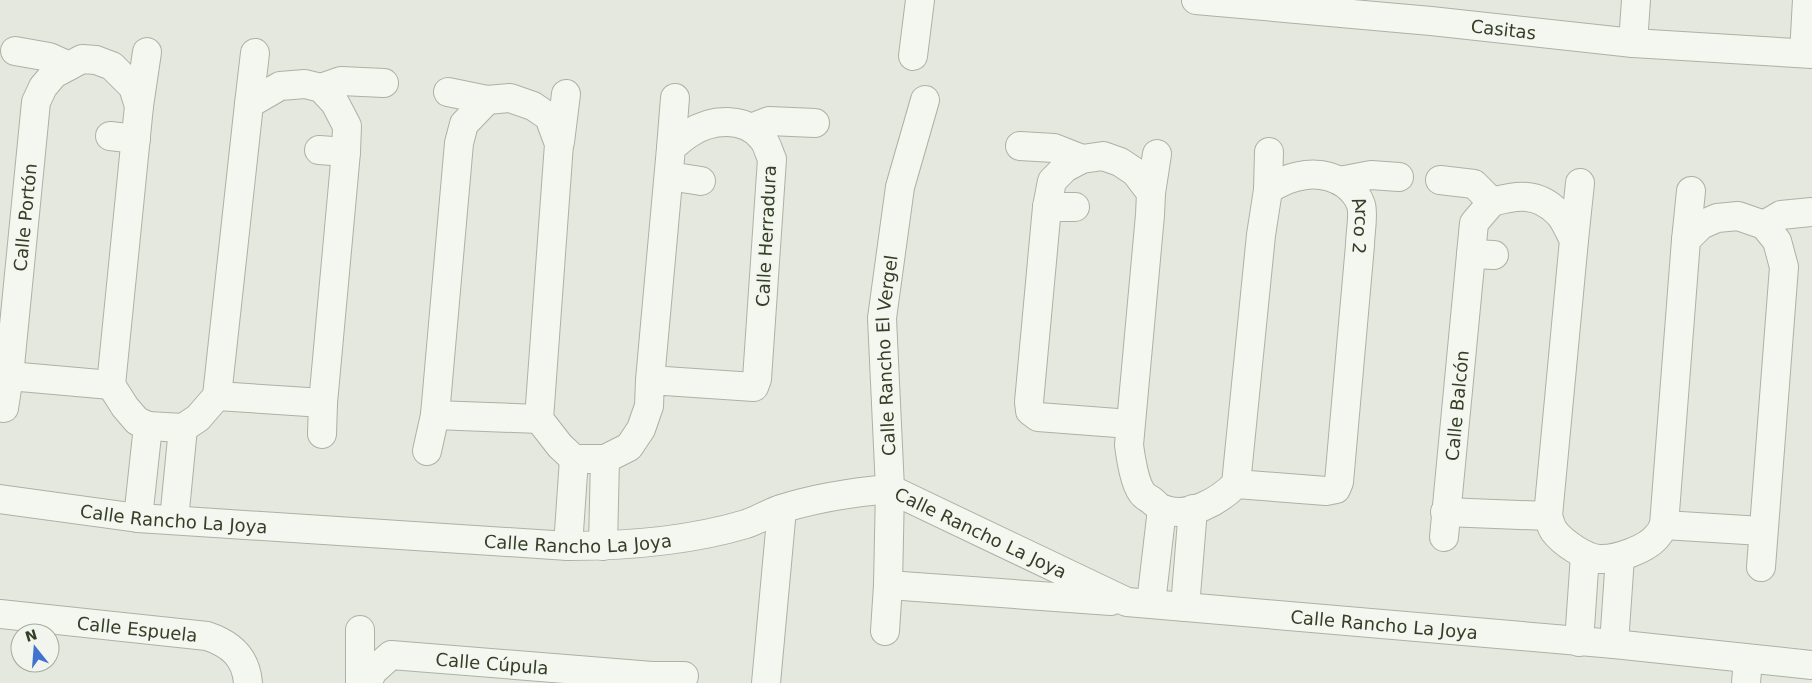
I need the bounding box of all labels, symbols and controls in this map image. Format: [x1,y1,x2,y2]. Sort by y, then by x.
street label: Casitas [1470,15,1537,43]
street label: Calle Portón [9,162,40,272]
street label: Calle Herradura [752,165,780,307]
street label: Arco 2 [1348,194,1373,255]
street label: Calle Rancho El Vergel [871,254,901,457]
street label: Calle Balcón [1441,349,1472,462]
street label: Calle Rancho La Joya [892,482,1070,582]
street label: Calle Rancho La Joya [79,500,268,537]
street label: Calle Rancho La Joya [483,529,673,557]
street label: Calle Rancho La Joya [1290,606,1479,643]
street label: Calle Espuela [76,612,199,645]
north arrow [10,623,60,673]
text: N [23,626,39,645]
street label: Calle Cúpula [435,648,550,678]

